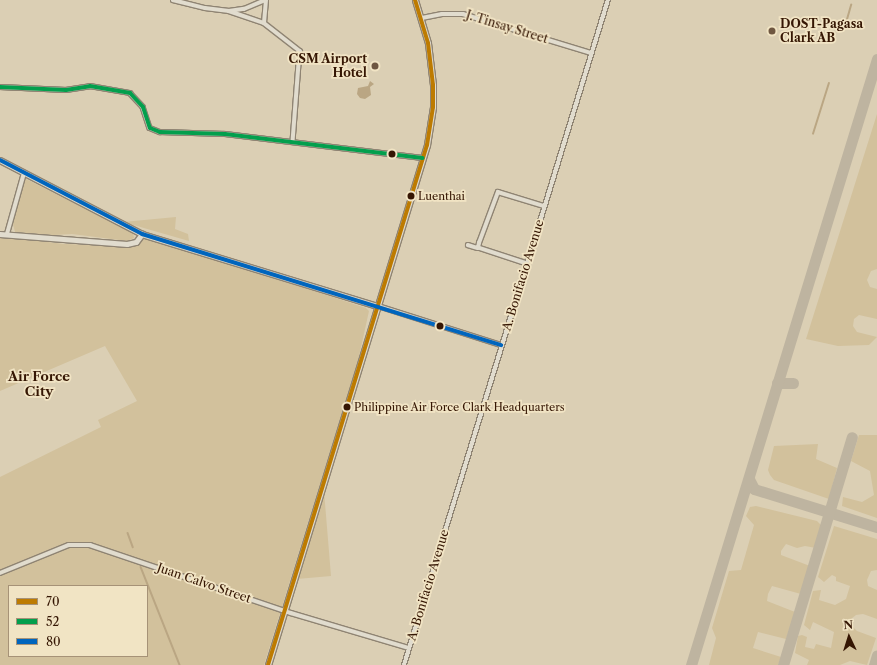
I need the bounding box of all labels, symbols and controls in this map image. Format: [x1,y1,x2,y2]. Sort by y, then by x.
street label: J. Tinsay Street [464,8,550,46]
place label: DOST-Pagasa Clark AB [780,17,863,45]
marker: DOST-Pagasa Clark AB [767,26,777,36]
place label: CSM Airport Hotel [288,52,367,80]
marker: CSM Airport Hotel [370,61,380,71]
unlabelled marker [387,149,397,159]
place label: Luenthai [418,189,465,203]
marker: Luenthai [406,191,416,201]
street label: A. Bonifacio Avenue [499,217,547,333]
unlabelled marker [435,321,445,331]
district label: Air Force City [8,369,70,400]
place label: Philippine Air Force Clark Headquarters [354,400,565,414]
marker: Philippine Air Force Clark Headquarters [342,402,352,412]
street label: A. Bonifacio Avenue [404,527,452,643]
street label: Juan Calvo Street [155,560,253,606]
legend [8,585,148,657]
text: 70 [46,594,60,609]
text: 52 [46,614,59,629]
north arrow [829,617,869,657]
text: N [843,618,853,632]
text: 80 [46,634,61,649]

